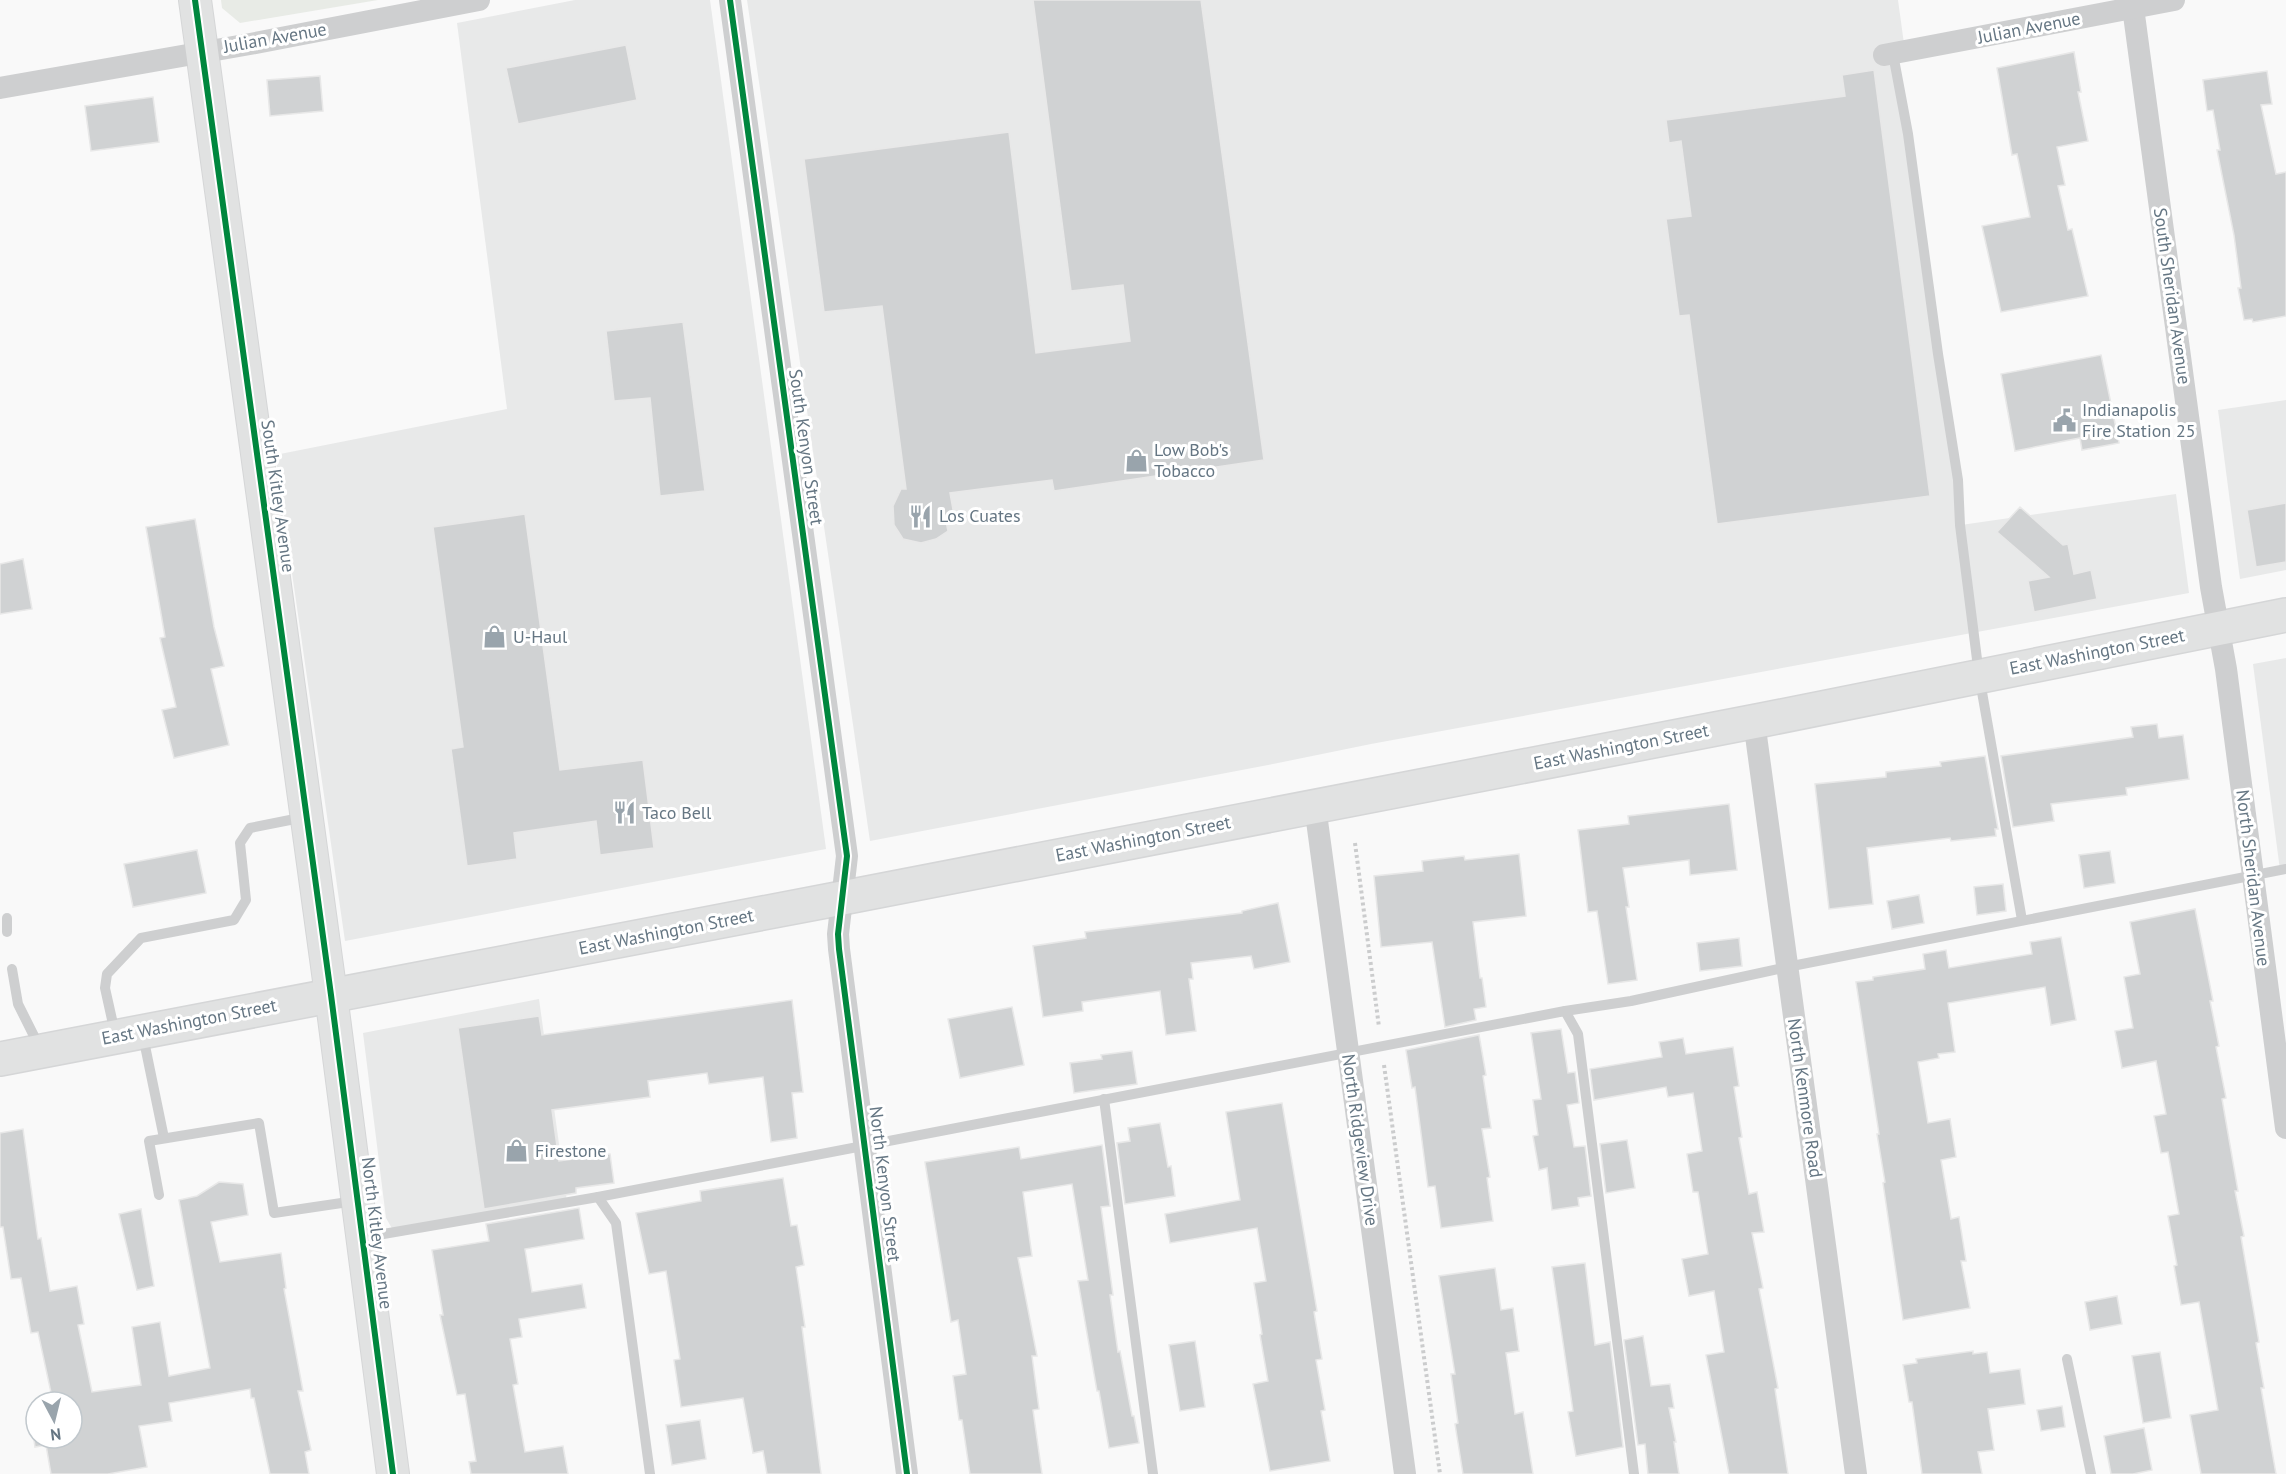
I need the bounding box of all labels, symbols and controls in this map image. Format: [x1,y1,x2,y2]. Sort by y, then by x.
street label: Julian Avenue [1975,6,2082,49]
street label: Julian Avenue [221,17,328,58]
street label: South Sheridan Avenue [2149,206,2196,386]
street label: South Kenyon Street [784,367,829,526]
place label: Indianapolis Fire Station 25 [2082,398,2196,442]
public building icon: Indianapolis Fire Station 25 [2051,407,2077,433]
street label: South Kitley Avenue [256,418,301,574]
place label: Low Bob's Tobacco [1154,438,1229,482]
shop icon: Low Bob's Tobacco [1123,447,1149,473]
restaurant icon: Los Cuates [908,503,934,529]
place label: Los Cuates [939,504,1021,527]
street label: East Washington Street [2007,623,2186,680]
shop icon: U-Haul [482,624,508,650]
place label: U-Haul [513,625,568,648]
street label: East Washington Street [1531,718,1710,775]
street label: North Sheridan Avenue [2231,788,2276,967]
restaurant icon: Taco Bell [611,800,637,826]
place label: Taco Bell [642,801,712,824]
street label: East Washington Street [1053,810,1232,867]
street label: East Washington Street [576,903,755,960]
street label: East Washington Street [99,993,278,1050]
street label: North Kenmore Road [1783,1017,1828,1179]
street label: North Ridgeview Drive [1337,1053,1384,1227]
street label: North Kenyon Street [865,1105,906,1263]
shop icon: Firestone [504,1138,530,1164]
place label: Firestone [535,1139,607,1162]
street label: North Kitley Avenue [357,1155,398,1310]
north arrow [24,1390,84,1450]
text: N [49,1424,62,1445]

